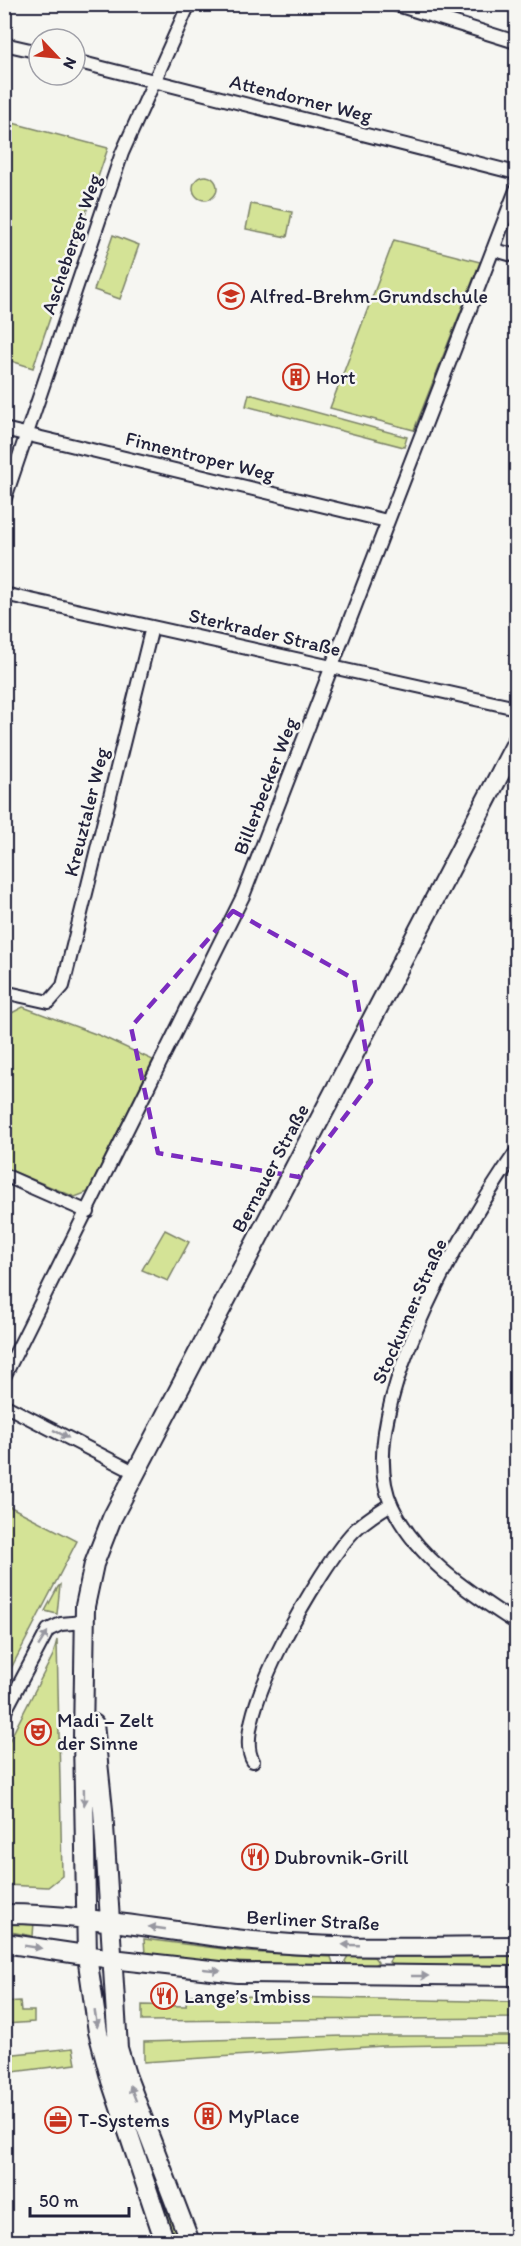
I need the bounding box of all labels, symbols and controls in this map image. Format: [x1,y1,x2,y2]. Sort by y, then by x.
north arrow [27,27,87,87]
text: N [59,54,81,72]
street label: Attendorner Weg [227,69,375,127]
street label: Ascheberger Weg [36,170,107,317]
school or university icon: Alfred-Brehm-Grundschule [216,281,246,311]
place label: Alfred-Brehm-Grundschule [250,284,488,308]
building icon: Hort [281,362,311,392]
place label: Hort [316,365,356,389]
street label: Finnentroper Weg [123,426,278,486]
street label: Sterkrader Straße [187,603,343,661]
street label: Billerbecker Weg [228,713,302,858]
street label: Kreuztaler Weg [58,744,114,879]
street label: Bernauer Straße [226,1100,314,1236]
street label: Stockumer Straße [366,1235,452,1387]
one-way arrow [53,1430,70,1439]
one-way arrow [38,1631,49,1647]
place label: Madi – Zelt der Sinne [57,1708,154,1755]
theatre icon: Madi – Zelt der Sinne [23,1717,53,1747]
one-way arrow [79,1788,89,1807]
restaurant icon: Dubrovnik-Grill [240,1842,270,1872]
place label: Dubrovnik-Grill [274,1845,409,1869]
street label: Berliner Straße [246,1905,380,1935]
one-way arrow [148,1923,167,1932]
one-way arrow [342,1941,361,1950]
one-way arrow [24,1943,43,1952]
one-way arrow [203,1965,222,1975]
one-way arrow [411,1971,430,1981]
restaurant icon: Lange’s Imbiss [149,1981,179,2011]
place label: Lange’s Imbiss [184,1984,311,2008]
one-way arrow [92,2010,101,2029]
one-way arrow [128,2083,138,2101]
building icon: MyPlace [193,2101,223,2131]
place label: MyPlace [228,2104,299,2128]
office icon: T-Systems [43,2105,73,2135]
place label: T-Systems [78,2108,170,2132]
scale bar [30,2180,129,2218]
text: 50 m [39,2190,79,2212]

